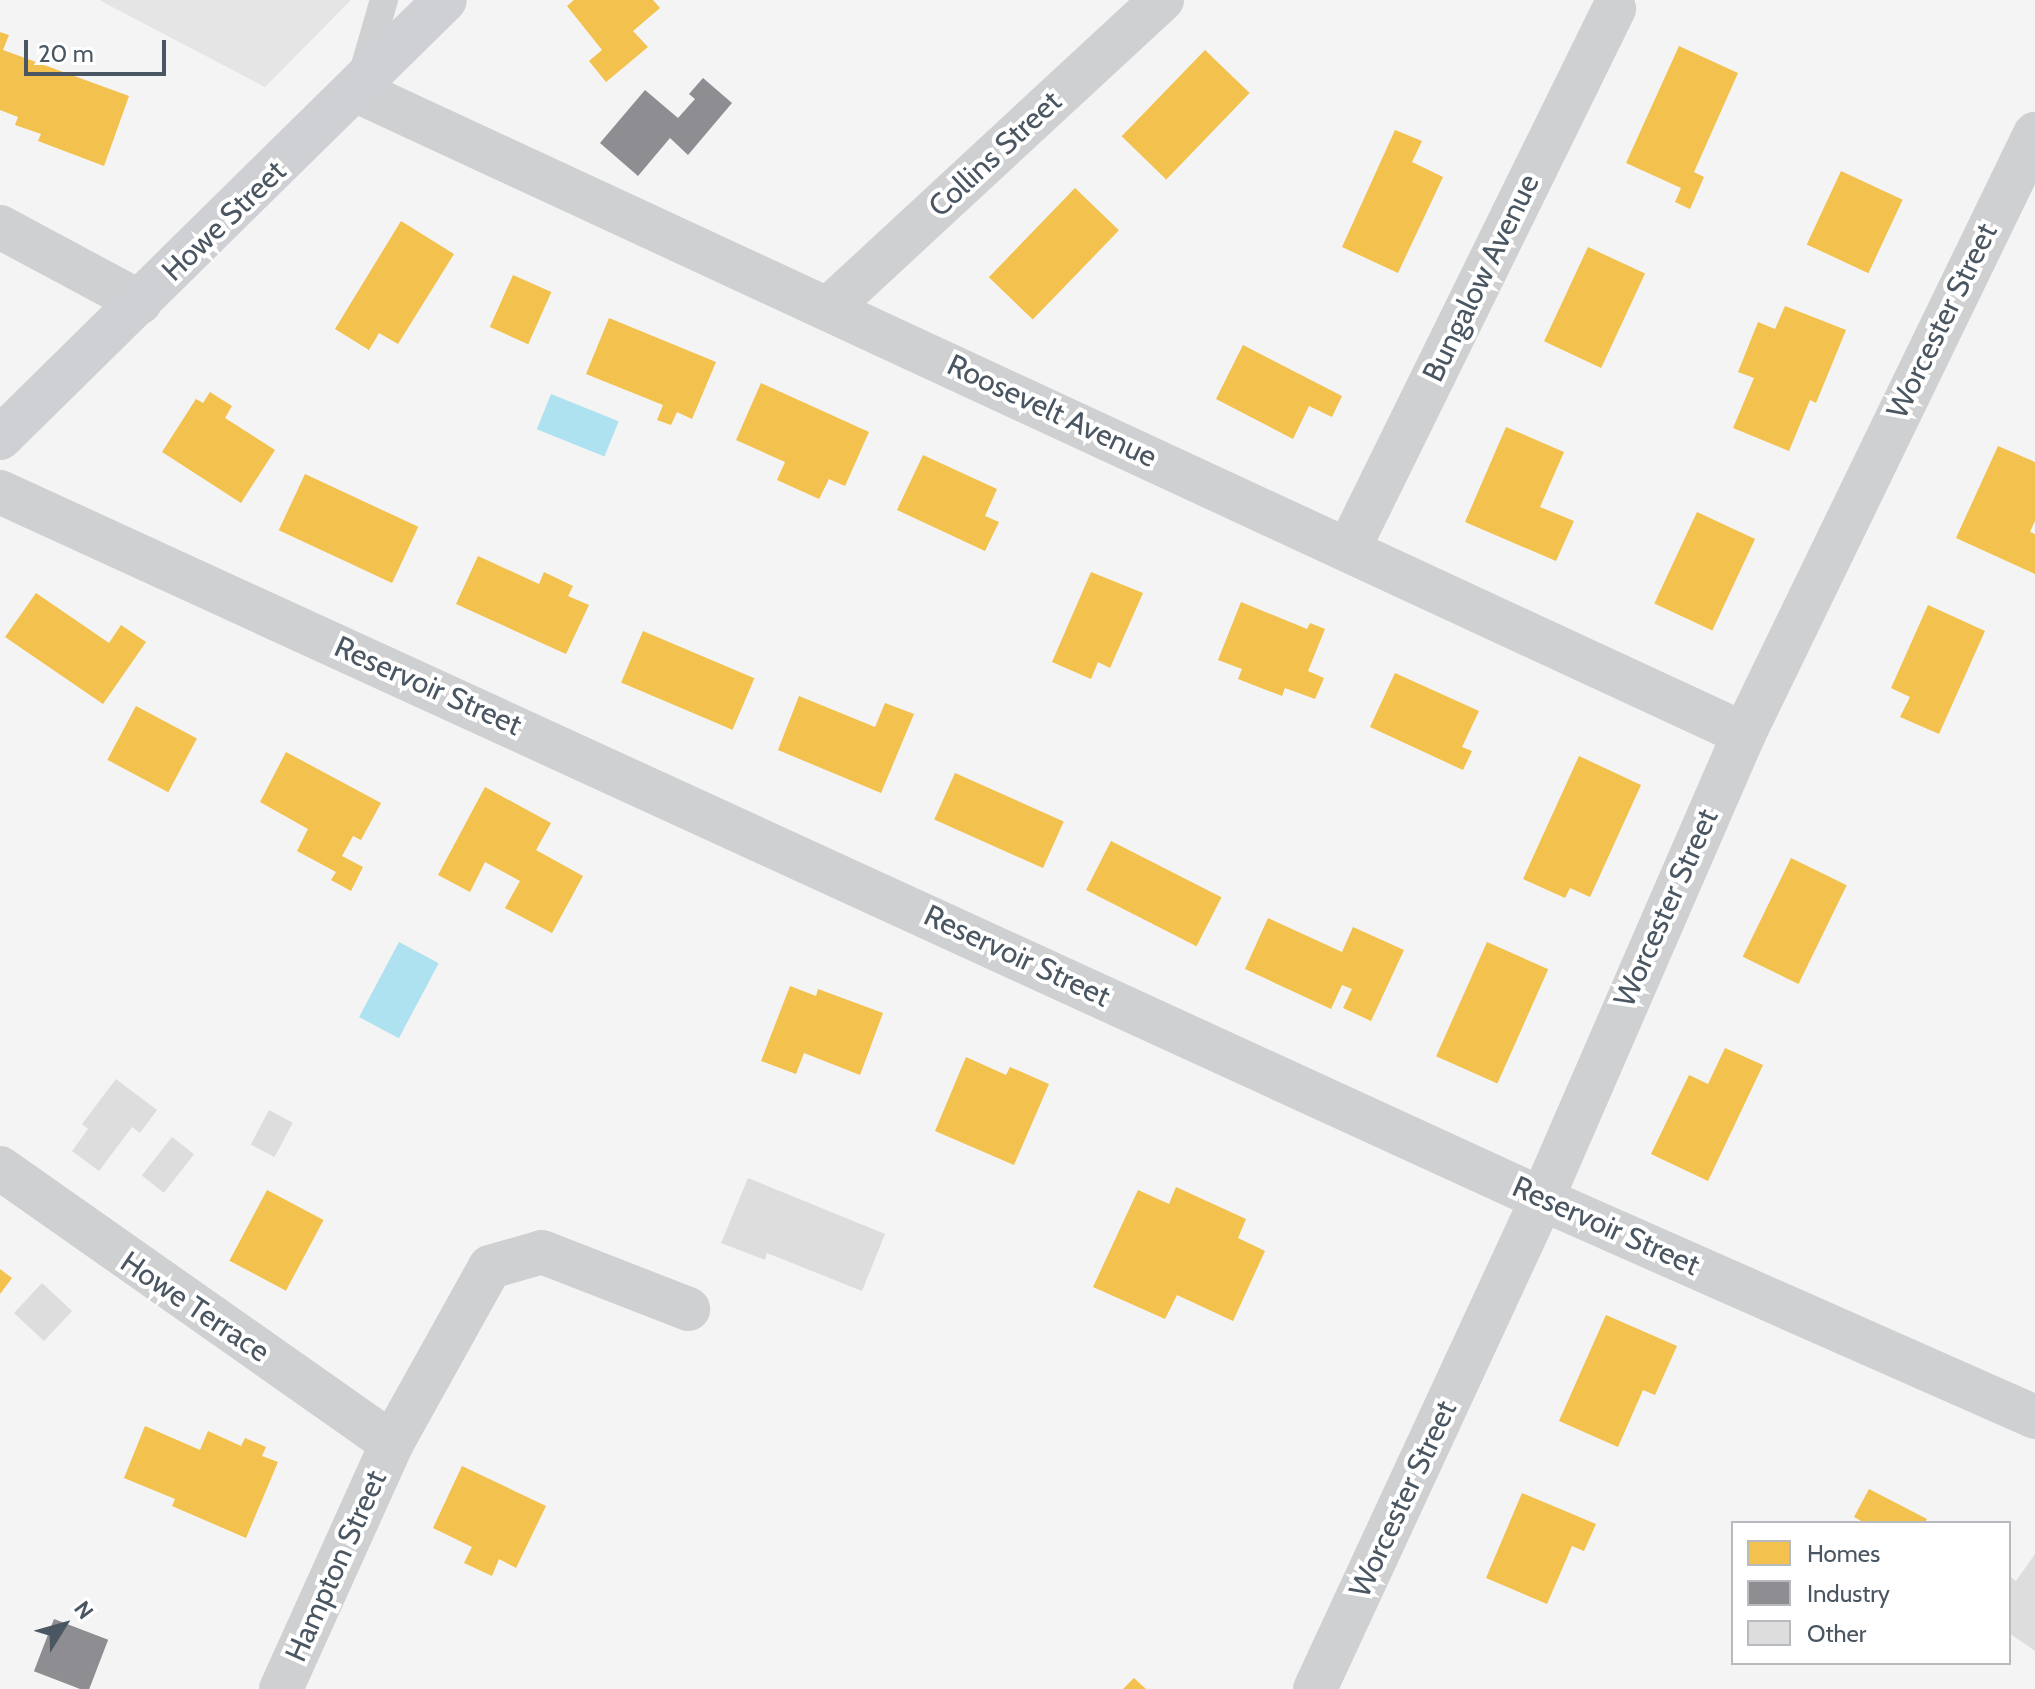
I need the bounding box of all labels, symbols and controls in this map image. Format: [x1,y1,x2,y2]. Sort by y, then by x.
scale bar [28,24,170,74]
text: 20 m [38,39,94,68]
street label: Collins Street [921,84,1069,224]
street label: Howe Street [155,153,293,289]
street label: Bungalow Avenue [1415,168,1547,388]
street label: Worcester Street [1879,218,2005,424]
street label: Roosevelt Avenue [942,347,1162,475]
street label: Reservoir Street [329,629,527,743]
street label: Worcester Street [1606,804,1726,1012]
street label: Reservoir Street [918,897,1116,1015]
street label: Reservoir Street [1507,1169,1705,1283]
street label: Howe Terrace [114,1244,276,1370]
street label: Worcester Street [1342,1395,1464,1603]
street label: Hampton Street [278,1465,394,1667]
legend [1731,1521,2011,1665]
text: Homes [1807,1539,1880,1568]
text: Industry [1807,1579,1890,1608]
north arrow [24,1585,104,1665]
text: N [68,1596,99,1625]
text: Other [1807,1619,1866,1648]

